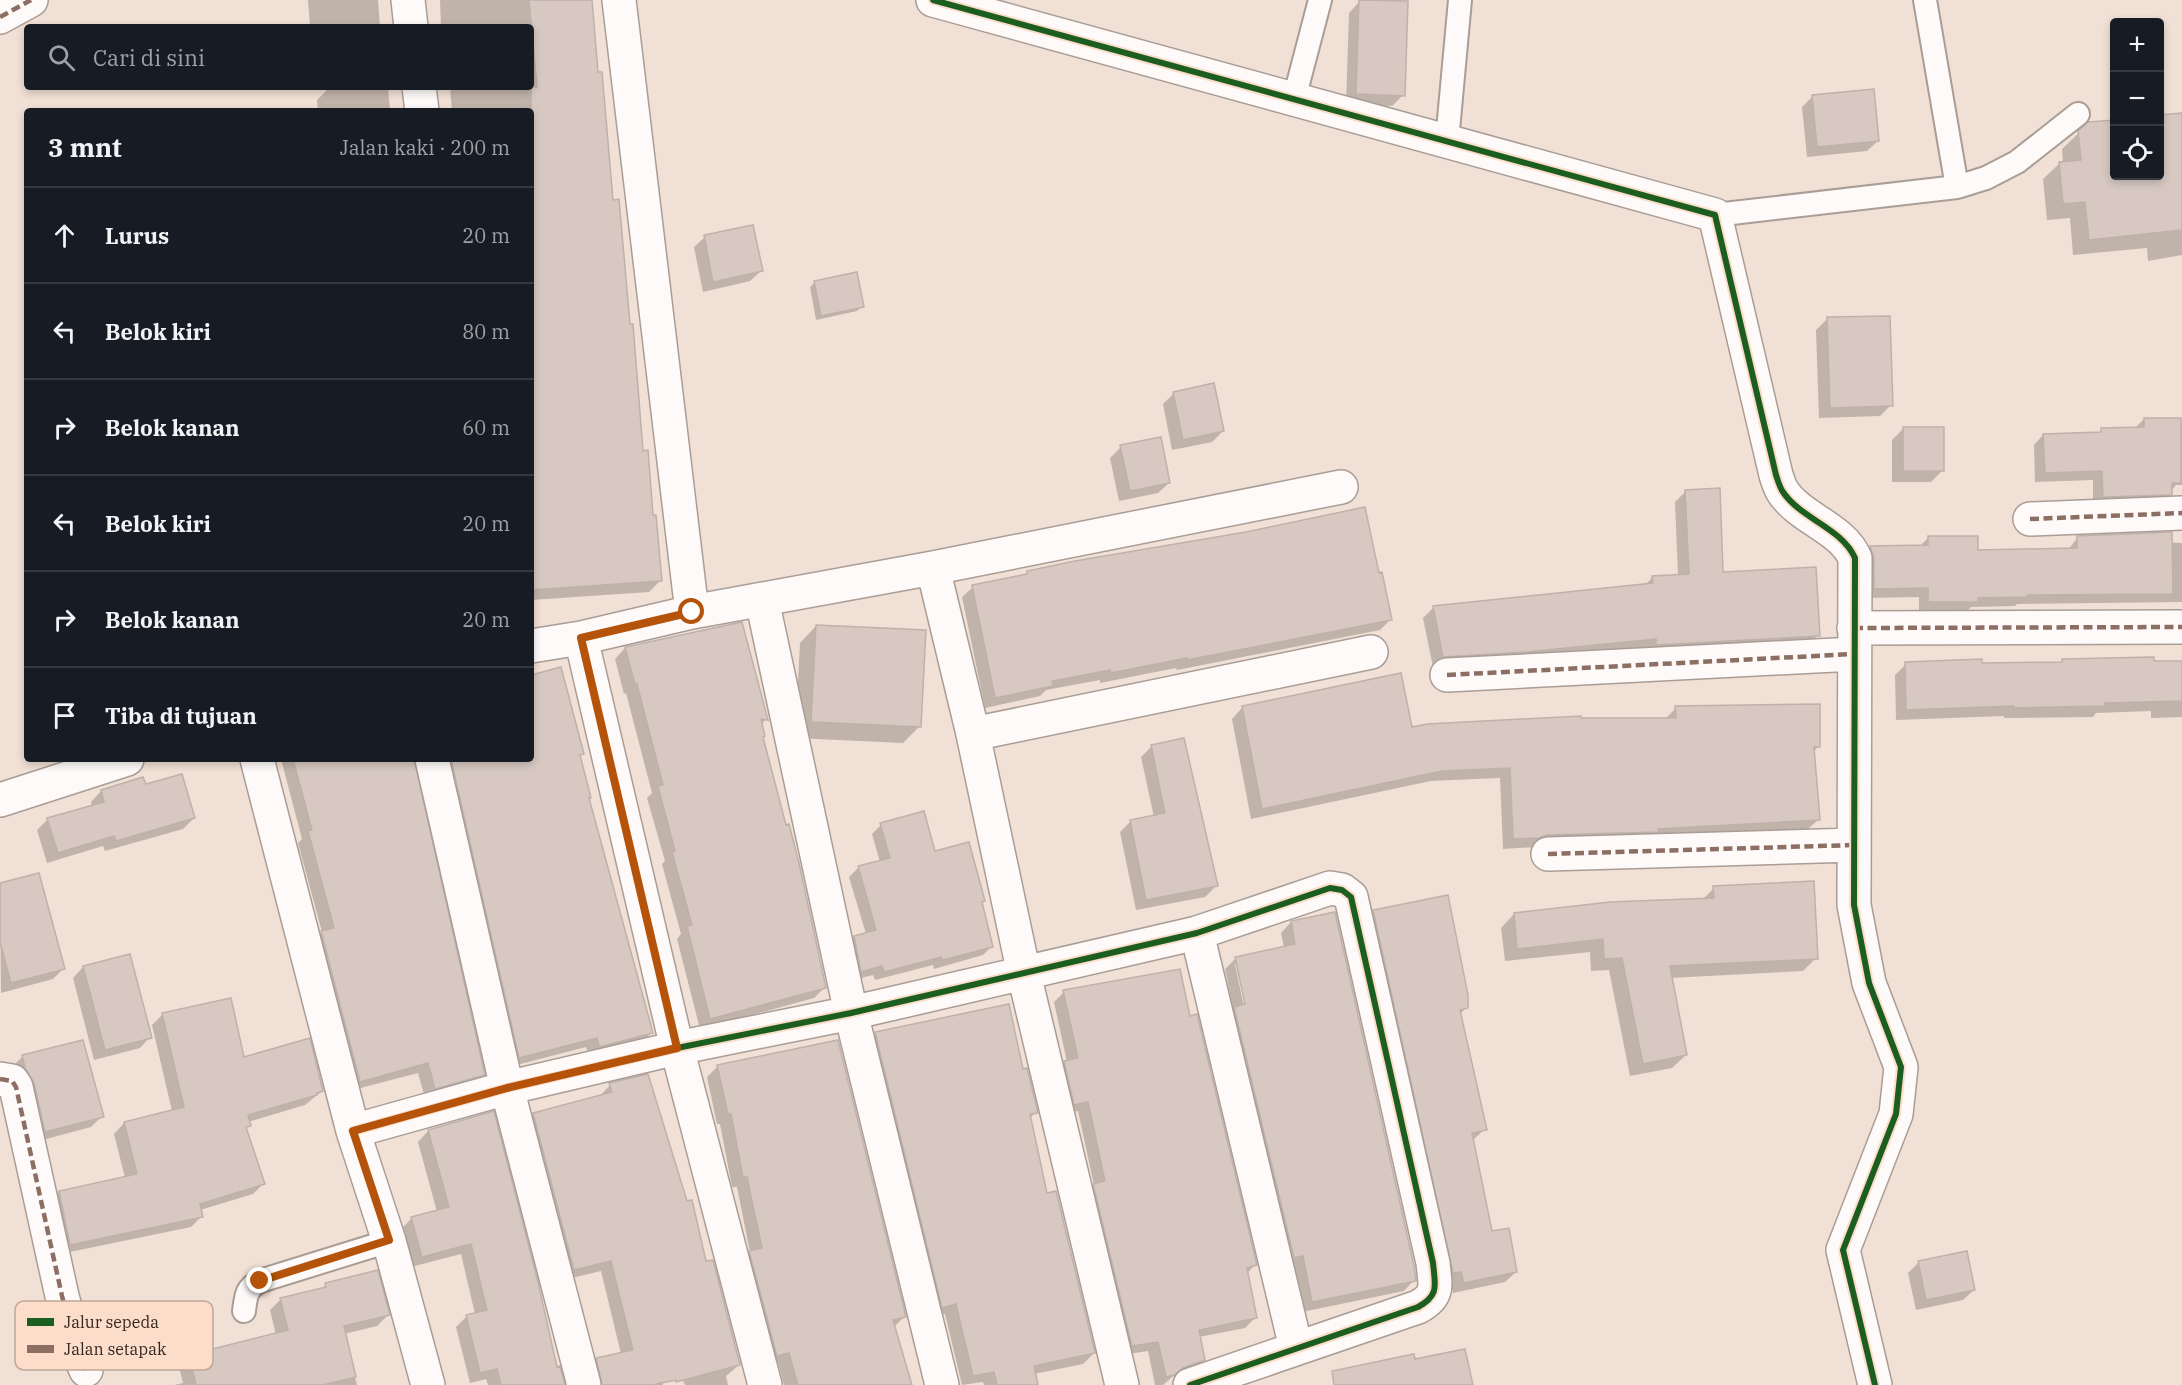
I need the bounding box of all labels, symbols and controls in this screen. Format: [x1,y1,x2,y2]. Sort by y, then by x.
map controls [2110,18,2164,180]
button: + [2110,18,2164,72]
search box [24,24,534,90]
icon: search [45,41,78,74]
text: Cari di sini [93,43,205,72]
button: − [2110,72,2164,126]
button: locate [2110,126,2164,180]
text: 3 mnt [48,130,122,164]
text: Jalan kaki · 200 m [340,134,510,161]
icon: ahead [48,219,81,252]
text: Lurus [105,221,169,250]
text: 20 m [462,222,510,249]
icon: left [48,315,81,348]
text: Belok kiri [105,317,211,346]
text: 80 m [462,318,510,345]
icon: right [48,411,81,444]
text: Belok kanan [105,413,240,442]
text: 60 m [462,414,510,441]
icon: left [48,507,81,540]
text: Belok kiri [105,509,211,538]
text: 20 m [462,510,510,537]
route start [678,598,704,624]
icon: right [48,603,81,636]
text: Belok kanan [105,605,240,634]
text: 20 m [462,606,510,633]
icon: arrive [48,699,81,732]
text: Tiba di tujuan [105,701,257,730]
route end [246,1267,272,1293]
legend [15,1301,213,1370]
text: Jalur sepeda [64,1312,159,1332]
text: Jalan setapak [64,1339,167,1359]

